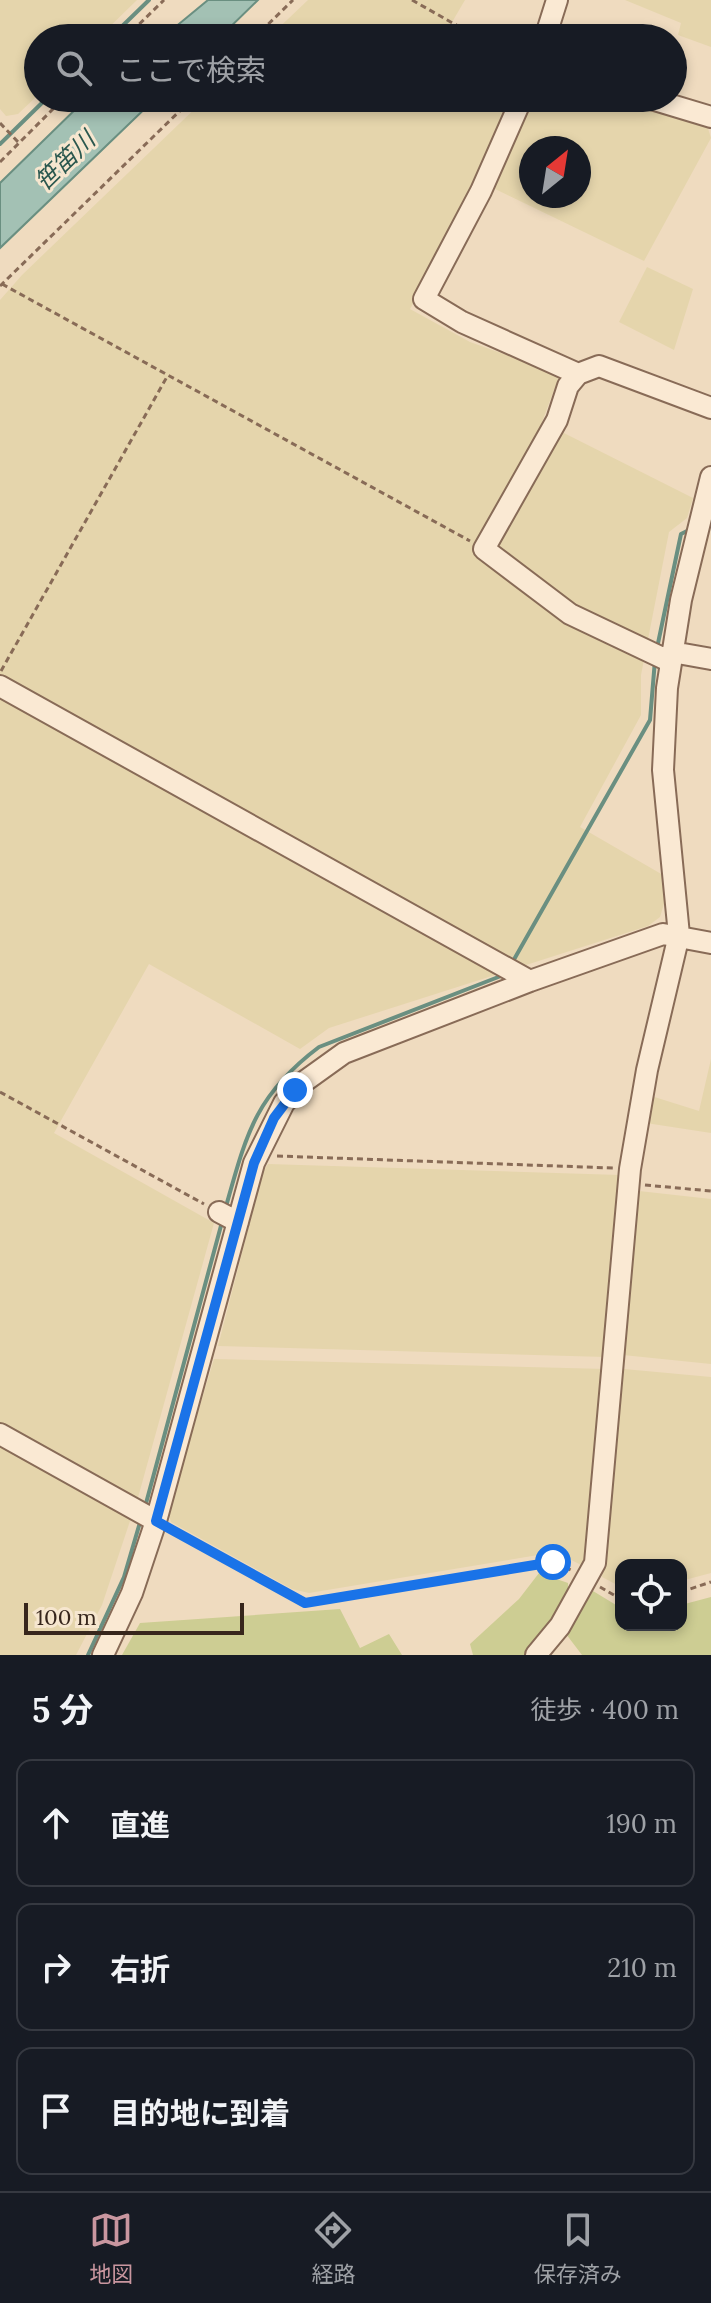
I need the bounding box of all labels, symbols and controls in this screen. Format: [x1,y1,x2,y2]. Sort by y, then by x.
search box [24,24,687,112]
icon: search [52,46,96,90]
text: ここで検索 [116,51,266,89]
water label: 笹笛川 [28,122,103,197]
north arrow [519,136,591,208]
route end [277,1072,313,1108]
route start [535,1544,571,1580]
map controls [615,1559,687,1631]
button: locate [615,1559,687,1631]
scale bar [24,1599,244,1635]
text: 100 m [36,1603,97,1631]
text: 5 分 [32,1688,93,1731]
text: 徒歩 · 400 m [530,1693,679,1726]
icon: ahead [34,1801,78,1845]
text: 直進 [110,1806,170,1844]
text: 190 m [606,1807,677,1840]
icon: right [34,1945,78,1989]
text: 右折 [110,1950,170,1988]
text: 210 m [607,1951,677,1984]
icon: arrive [34,2089,78,2133]
text: 目的地に到着 [110,2094,290,2132]
tab: 地図 [89,2208,133,2288]
tab: 経路 [311,2208,356,2288]
tab: 保存済み [534,2208,622,2288]

